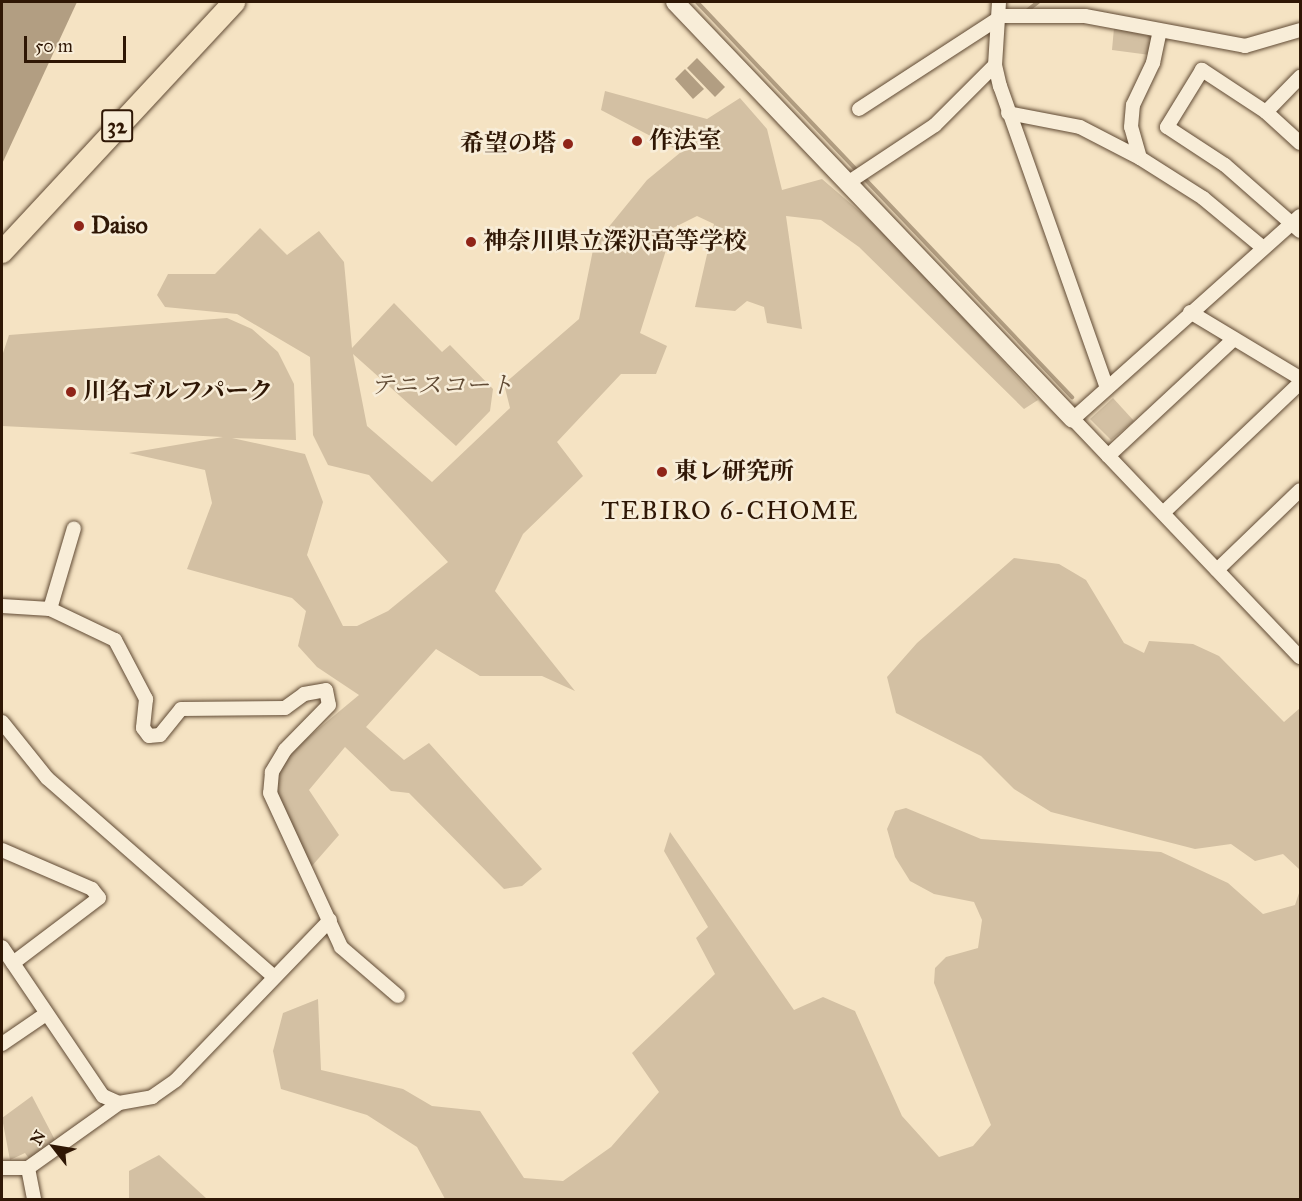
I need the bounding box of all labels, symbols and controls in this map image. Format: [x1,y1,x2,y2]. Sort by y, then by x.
scale bar [27,24,129,62]
text: 50 m [35,35,73,57]
road number: 32 [100,107,134,145]
place label: 作法室 [649,127,721,155]
place label: 希望の塔 [460,130,556,158]
marker: 作法室 [630,134,644,148]
marker: 希望の塔 [561,137,575,151]
place label: Daiso [91,212,148,240]
marker: Daiso [72,219,86,233]
place label: 神奈川県立深沢高等学校 [483,228,747,256]
marker: 神奈川県立深沢高等学校 [464,235,478,249]
park label: テニスコート [370,372,514,400]
place label: 川名ゴルフパーク [83,378,275,406]
marker: 川名ゴルフパーク [64,385,78,399]
place label: 東レ研究所 [674,458,794,486]
marker: 東レ研究所 [655,465,669,479]
district label: TEBIRO 6-CHOME [601,495,859,527]
north arrow [24,1117,84,1177]
text: N [26,1127,50,1148]

